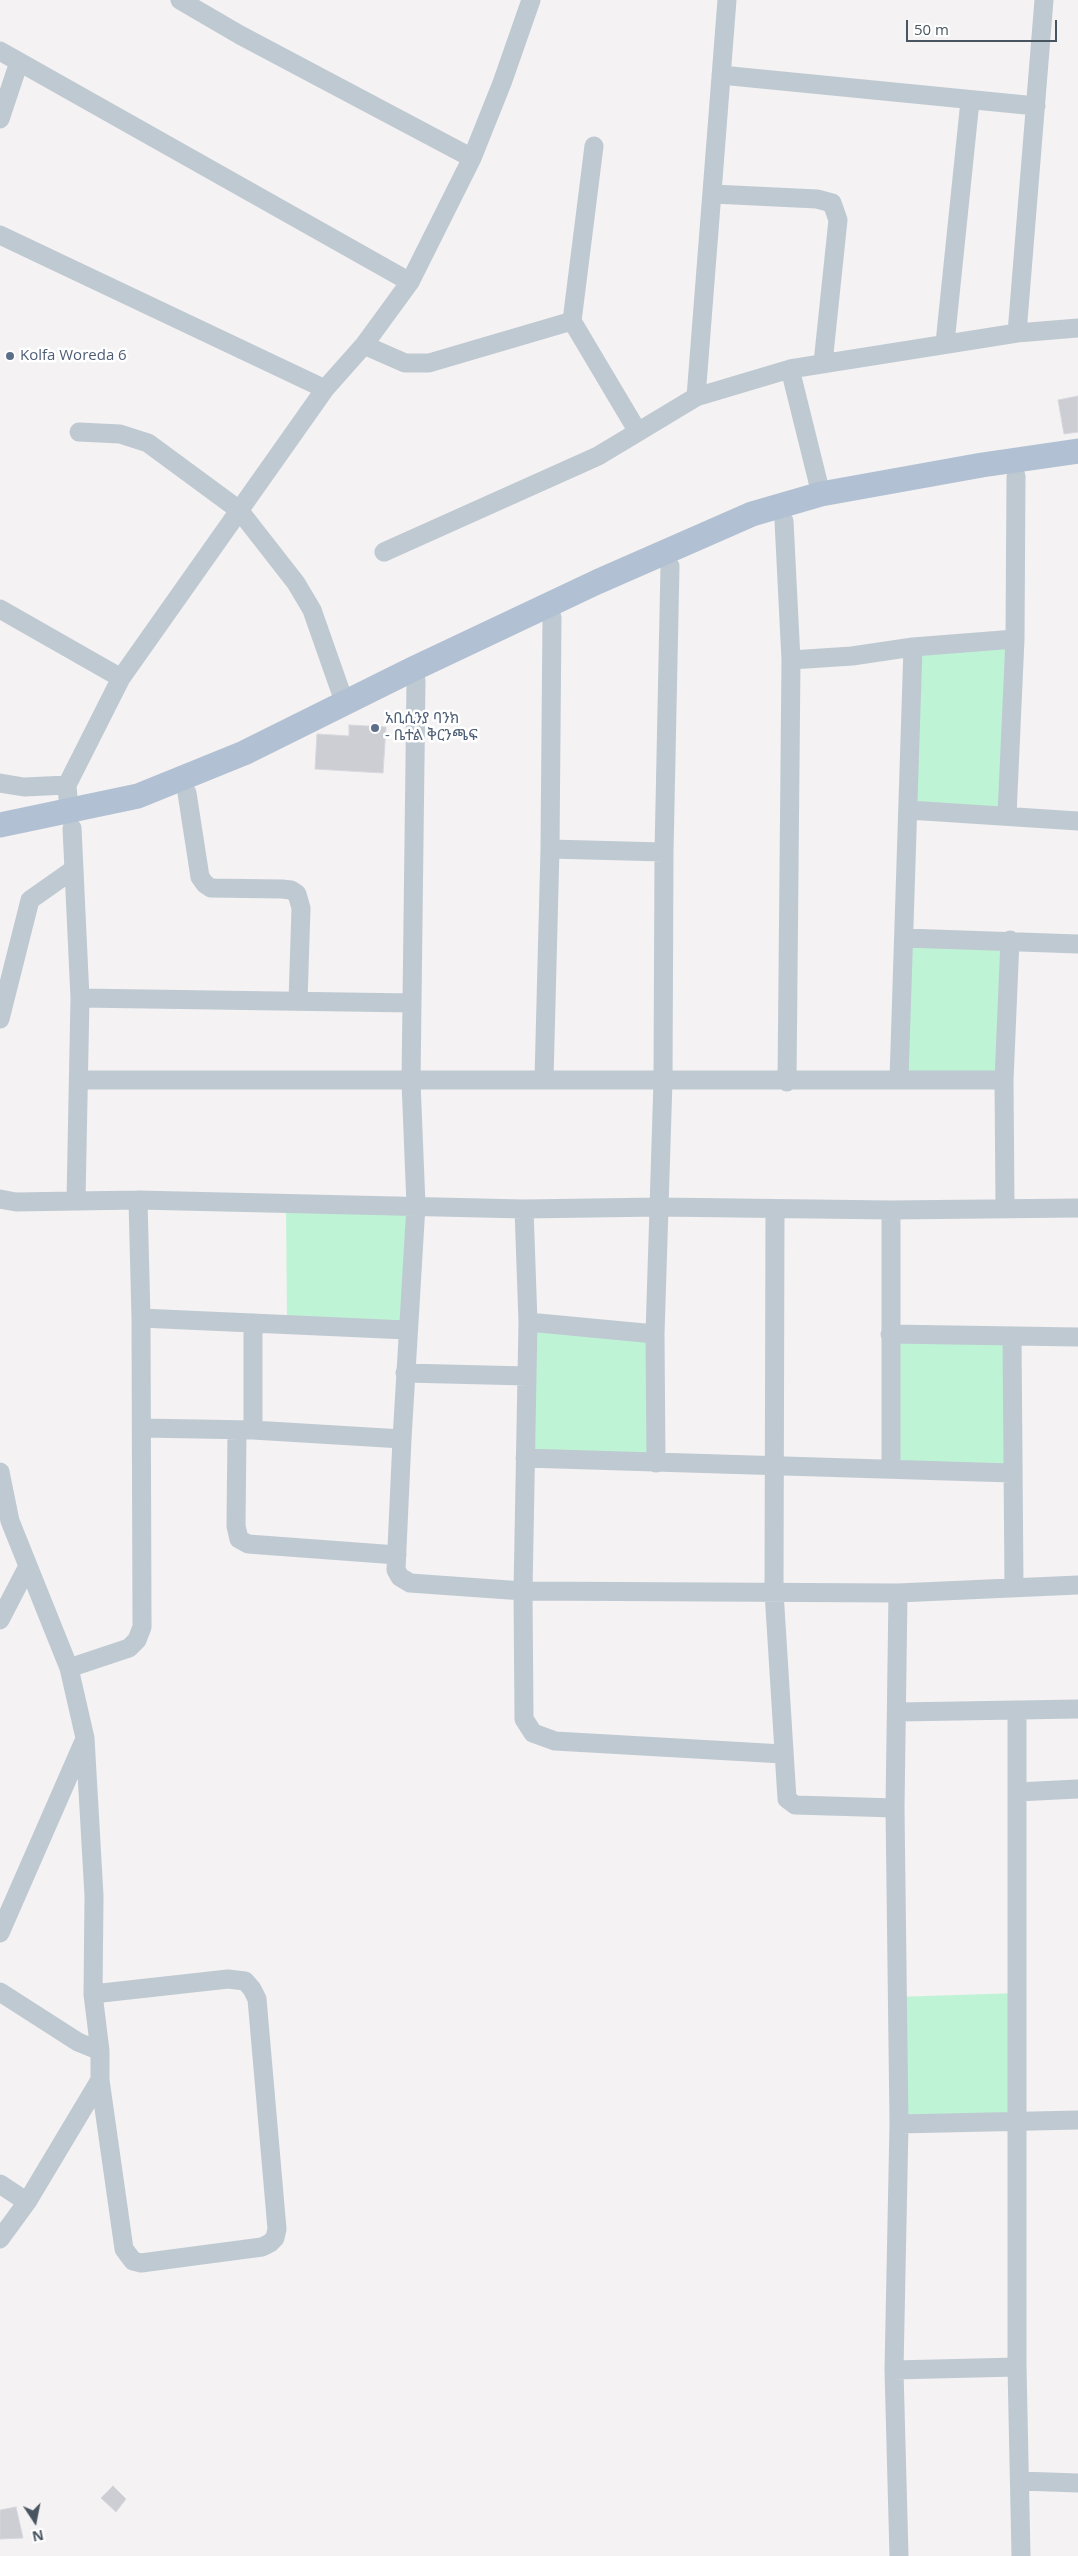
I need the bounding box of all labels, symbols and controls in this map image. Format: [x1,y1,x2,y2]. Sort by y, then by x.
scale bar [908,10,1059,42]
text: 50 m [914,19,949,39]
place label: Kolfa Woreda 6 [20,347,127,365]
marker: Kolfa Woreda 6 [4,350,16,362]
place label: አቢሲንያ ባንክ - ቤተል ቅርንጫፍ [385,710,478,745]
marker: አቢሲንያ ባንክ - ቤተል ቅርንጫፍ [369,722,381,734]
north arrow [10,2496,60,2546]
text: N [31,2526,45,2547]

